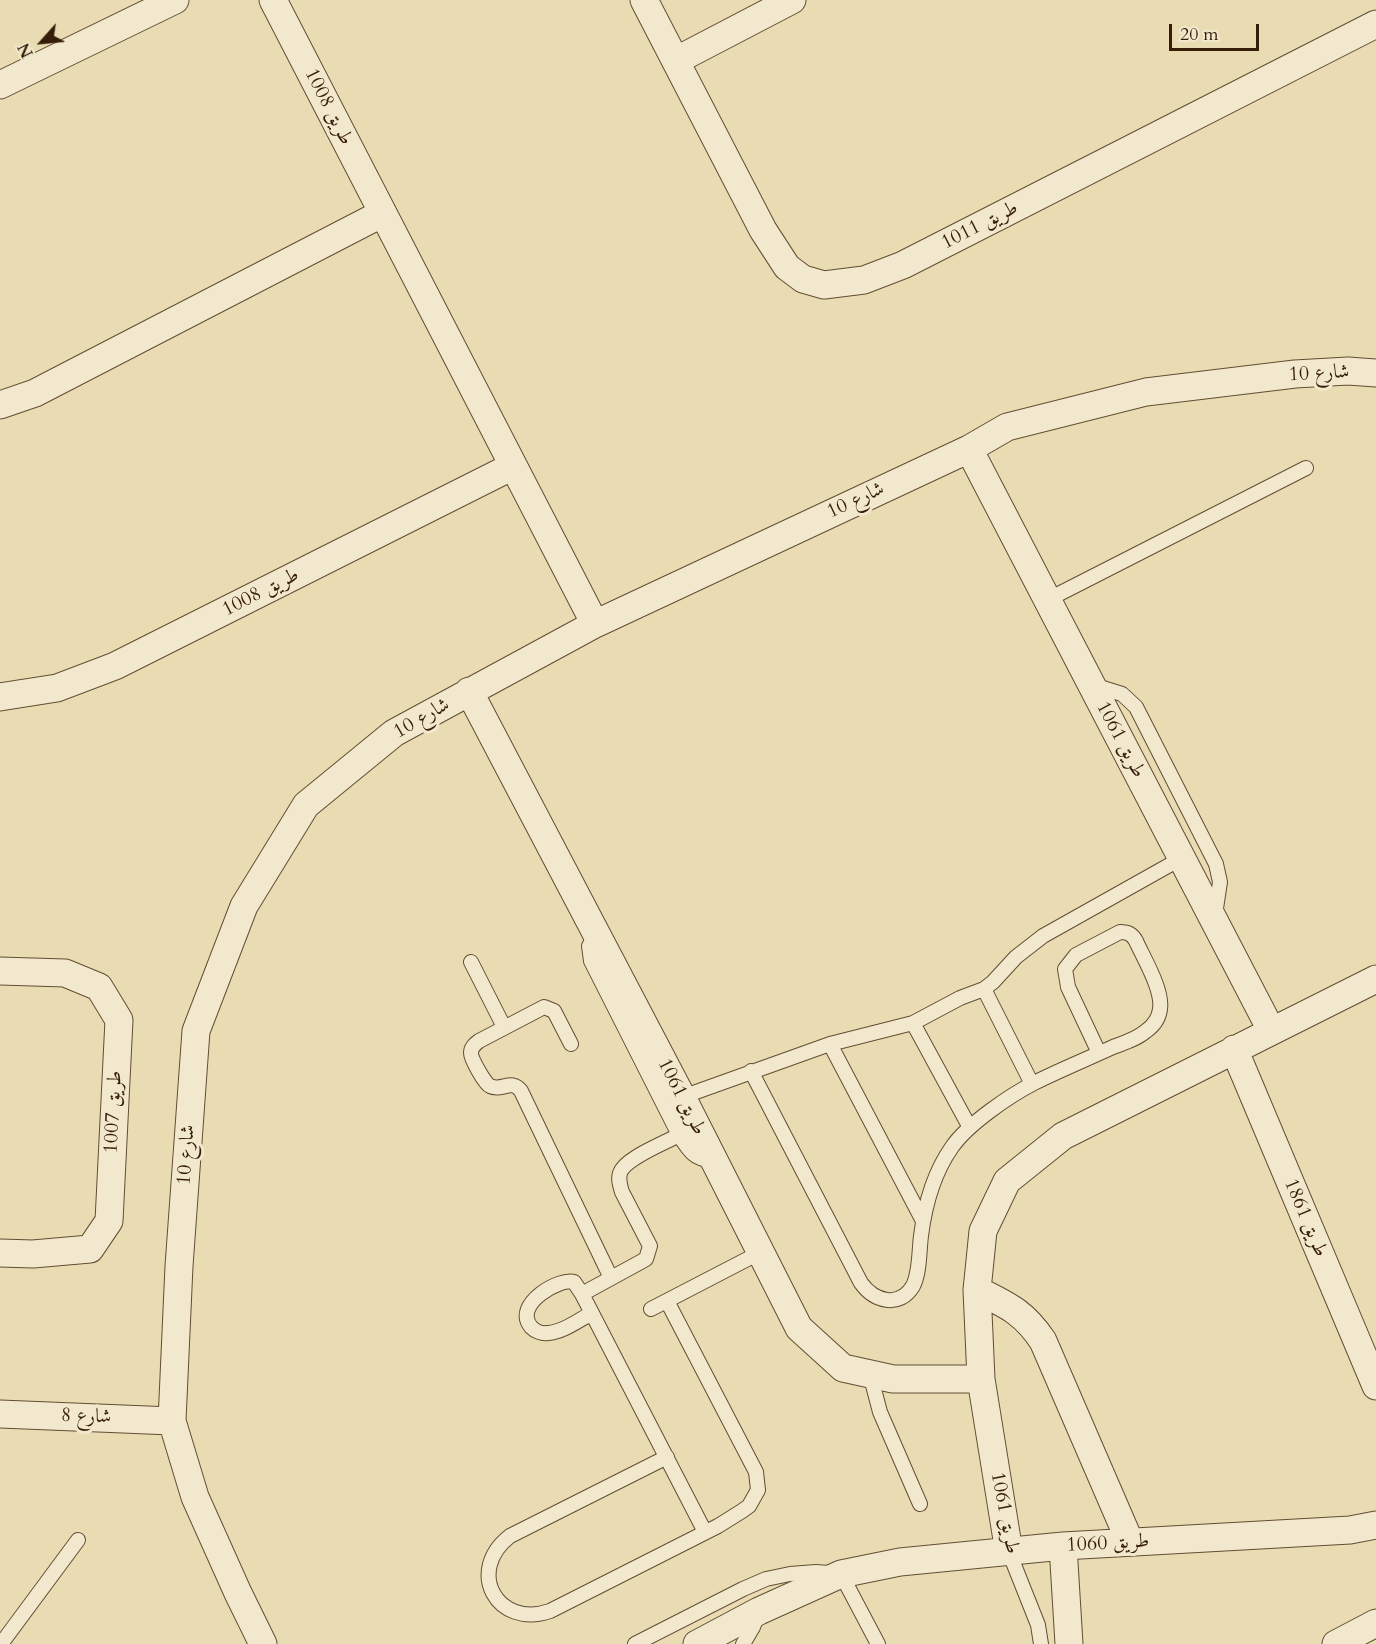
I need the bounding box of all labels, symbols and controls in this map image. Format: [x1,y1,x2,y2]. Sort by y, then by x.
north arrow [12,12,72,72]
scale bar [1172,12,1262,50]
text: 20 m [1180,22,1219,47]
text: N [13,39,39,61]
street label: طريق 1008 [298,65,358,149]
street label: طريق 1011 [938,196,1022,256]
street label: شارع 10 [1288,360,1350,388]
street label: شارع 10 [823,477,889,525]
street label: طريق 1008 [219,563,303,623]
street label: شارع 10 [390,693,454,745]
street label: طريق 1061 [1090,698,1150,782]
street label: طريق 1061 [651,1055,711,1139]
street label: طريق 1007 [100,1070,128,1154]
street label: شارع 10 [173,1124,201,1186]
street label: طريق 1861 [1278,1175,1332,1261]
street label: شارع 8 [60,1404,112,1430]
street label: طريق 1061 [984,1470,1024,1556]
street label: طريق 1060 [1066,1530,1150,1558]

